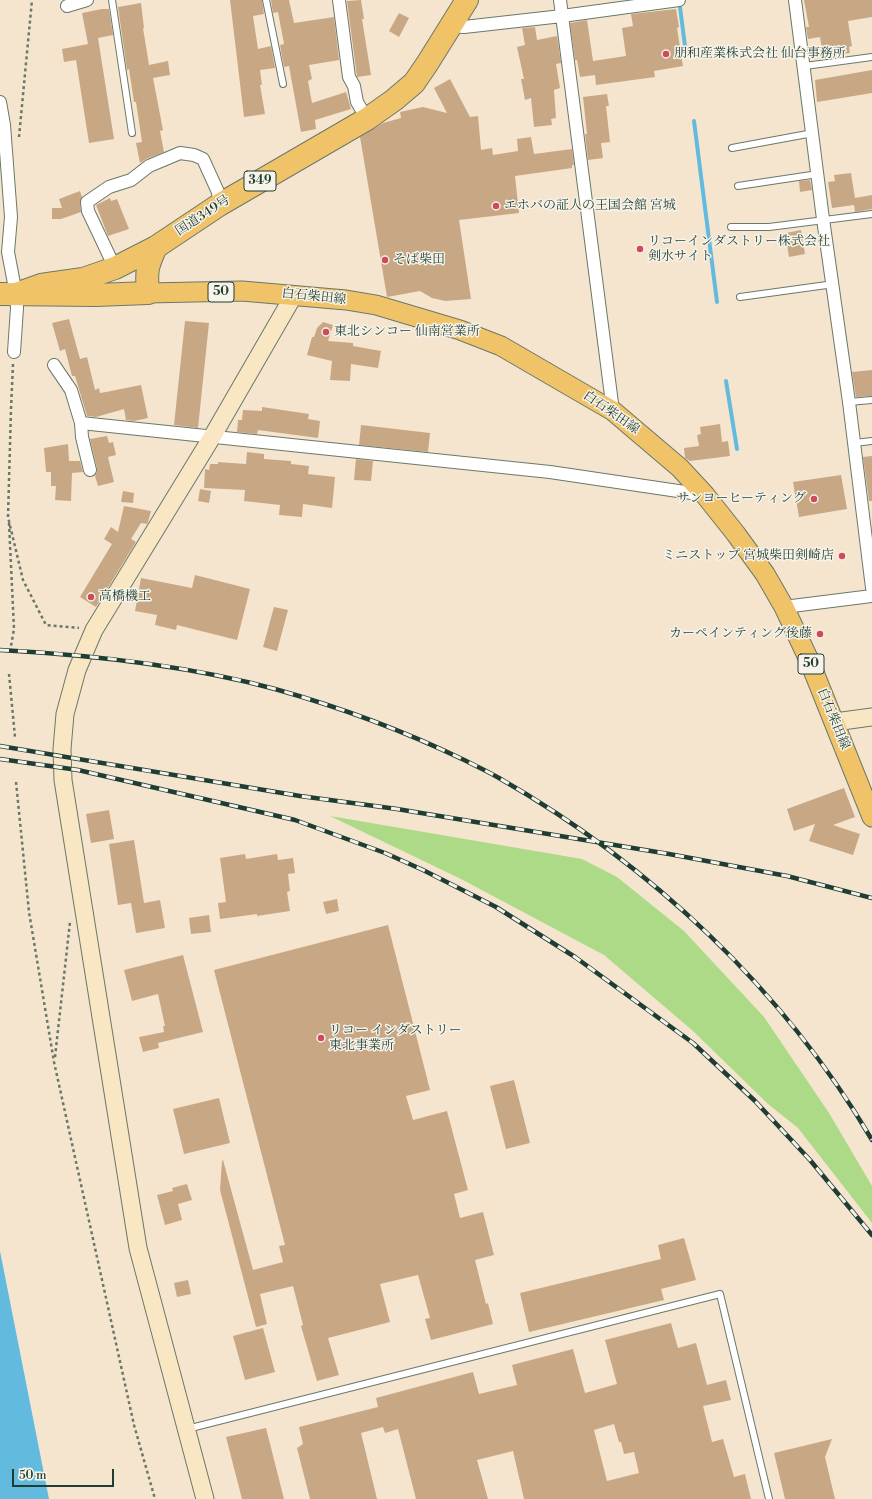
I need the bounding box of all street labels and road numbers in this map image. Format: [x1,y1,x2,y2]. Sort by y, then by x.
road number: 349 [244,171,276,191]
street label: 国道349号 [173,193,233,239]
road number: 50 [208,282,234,302]
street label: 白石柴田線 [281,286,347,308]
street label: 白石柴田線 [580,388,642,438]
road number: 50 [798,654,824,674]
street label: 白石柴田線 [814,686,852,752]

